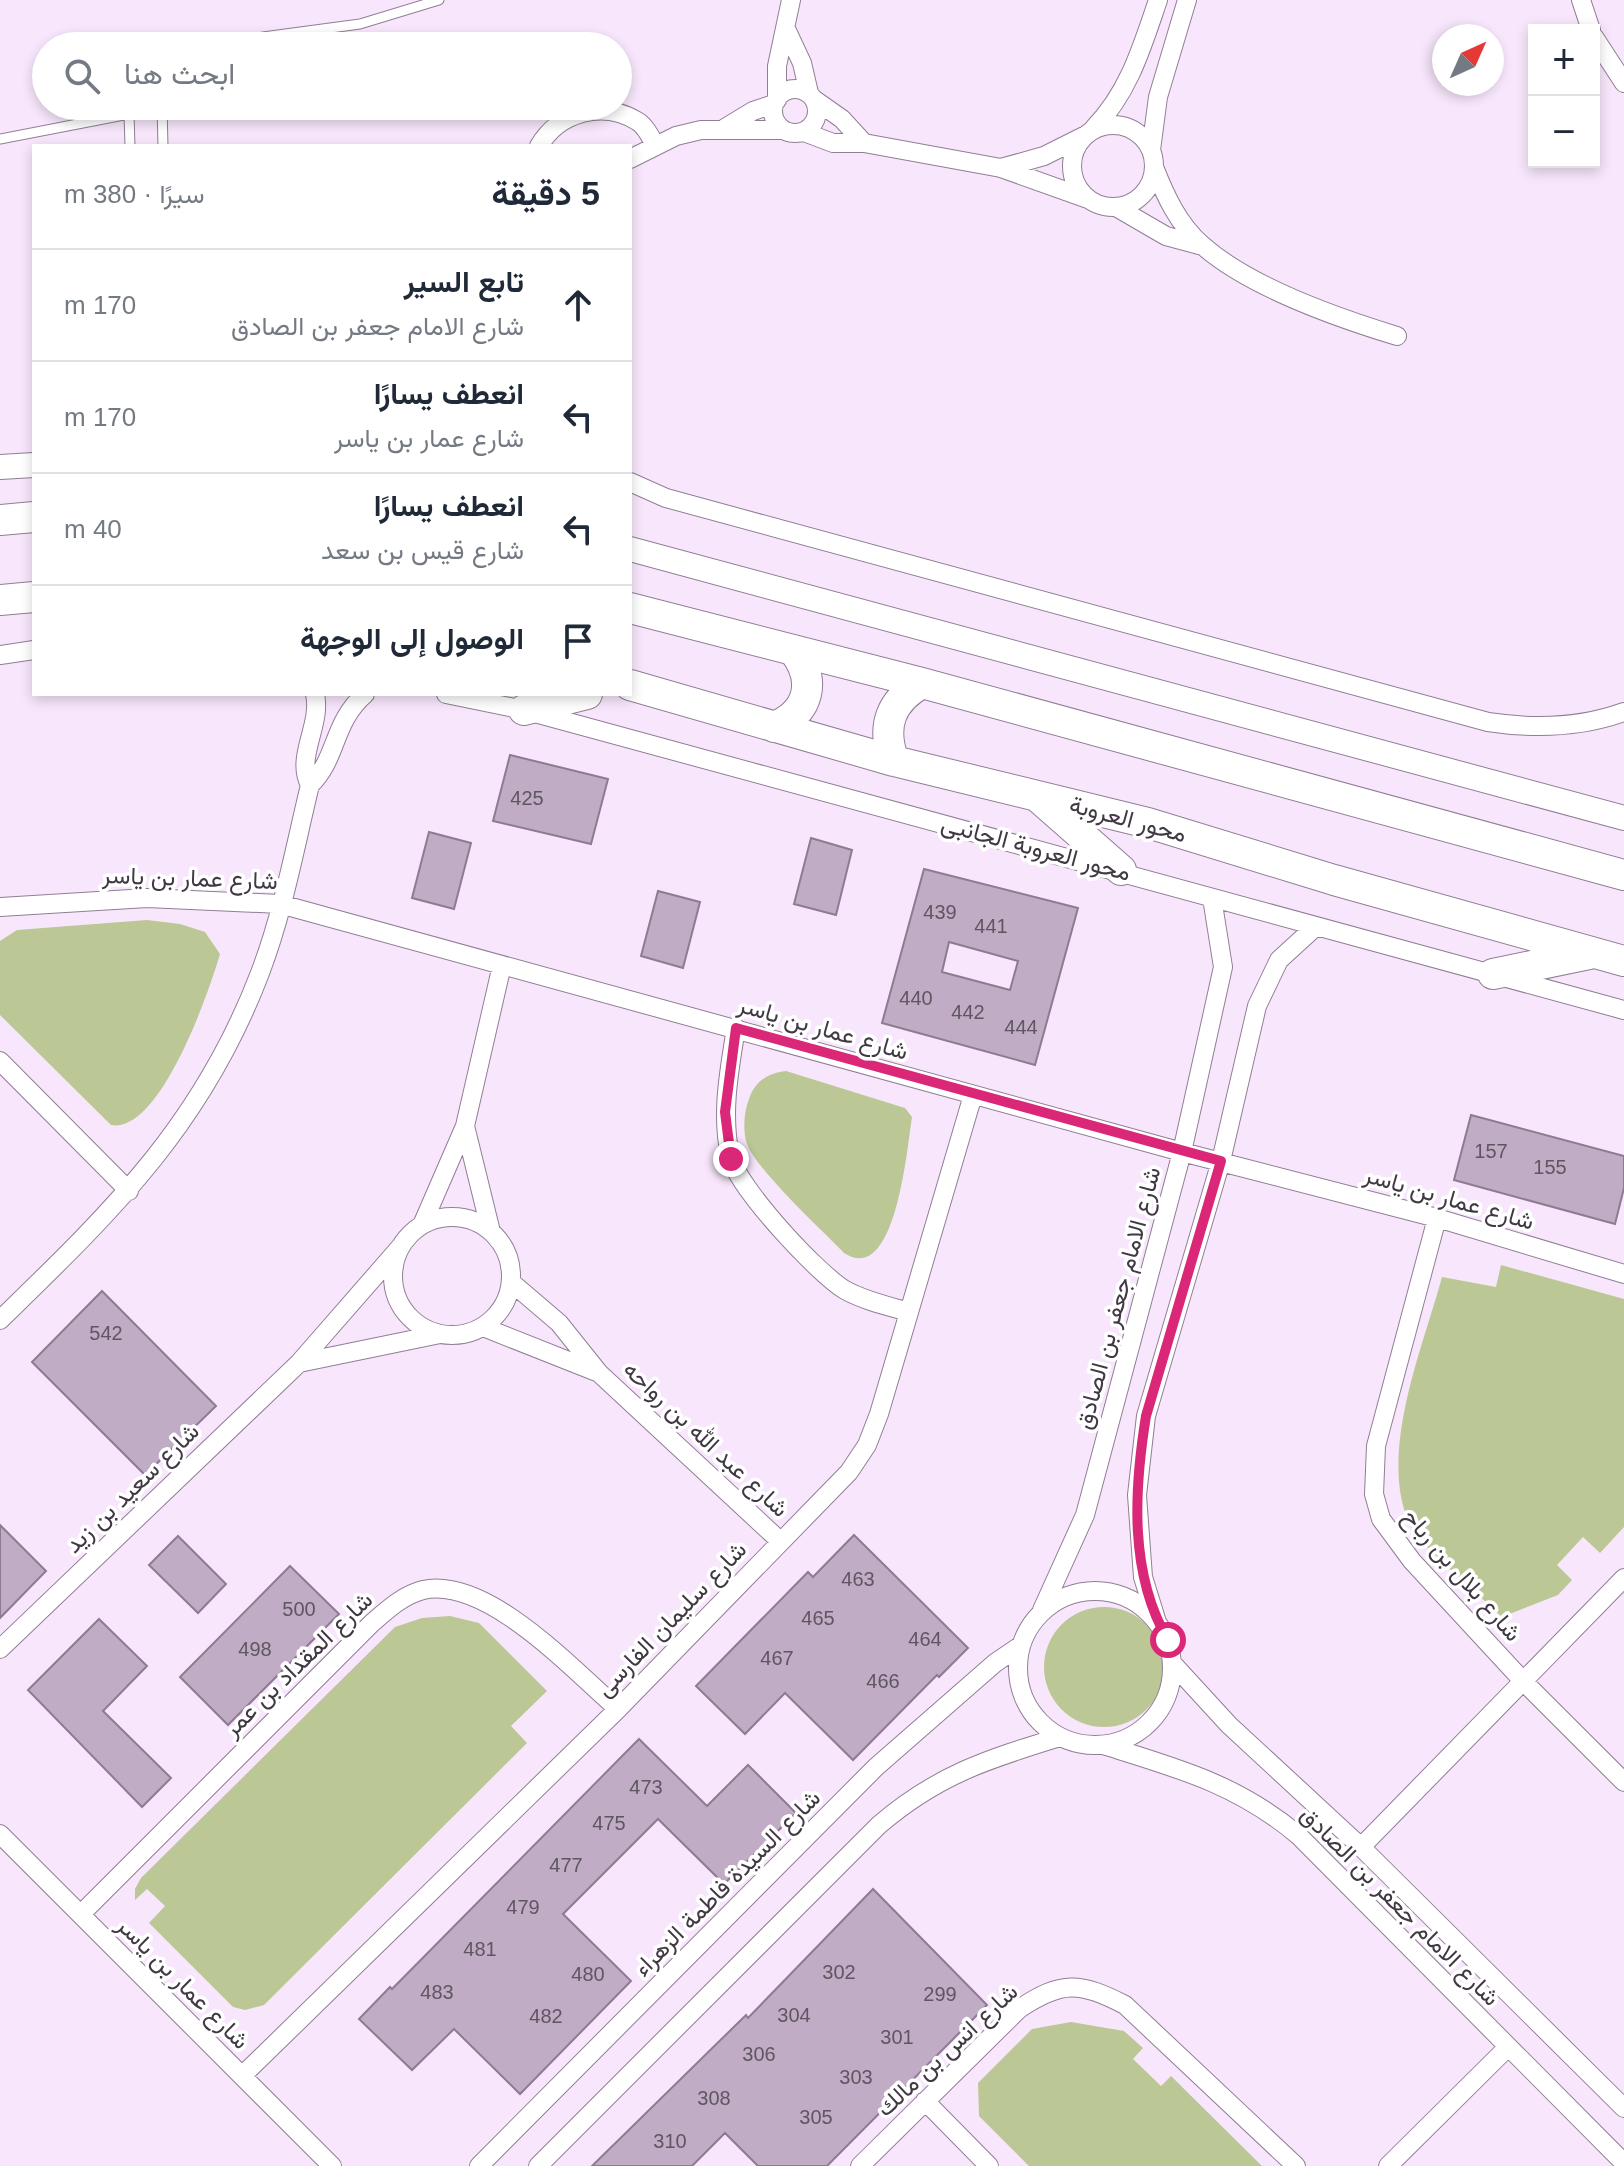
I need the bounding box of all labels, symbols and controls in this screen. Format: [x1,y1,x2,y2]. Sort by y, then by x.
north arrow [1432,24,1504,96]
map controls [1528,24,1600,168]
button: + [1528,24,1600,96]
search box [32,32,632,120]
icon: search [60,54,104,98]
text: ابحث هنا [124,57,235,90]
button: − [1528,96,1600,168]
text: 5 دقيقة [491,174,600,212]
text: سيرًا · 380 m [64,179,205,209]
text: تابع السير [404,265,524,298]
icon: ahead [556,283,600,327]
text: 170 m [64,290,136,320]
text: شارع الامام جعفر بن الصادق [231,311,524,341]
text: انعطف يسارًا [374,377,524,410]
icon: left [556,395,600,439]
text: 170 m [64,402,136,432]
text: شارع عمار بن ياسر [334,423,524,453]
text: انعطف يسارًا [374,489,524,522]
icon: left [556,507,600,551]
text: 40 m [64,514,122,544]
text: شارع قيس بن سعد [321,535,524,565]
icon: arrive [556,619,600,663]
text: الوصول إلى الوجهة [300,622,524,655]
house number: 425 [510,787,544,809]
street label: محور العروبة [1066,790,1190,849]
street label: محور العروبة الجانبى [938,809,1134,888]
street label: شارع عمار بن ياسر [101,861,278,897]
house number: 439 [923,901,957,923]
house number: 441 [974,915,1008,937]
house number: 440 [899,987,933,1009]
street label: شارع عمار بن ياسر [733,990,911,1068]
house number: 442 [951,1001,985,1023]
house number: 444 [1004,1016,1038,1038]
house number: 157 [1474,1140,1508,1162]
route end [713,1141,749,1177]
house number: 155 [1533,1156,1567,1178]
street label: شارع عمار بن ياسر [1359,1160,1537,1238]
street label: شارع الامام جعفر بن الصادق [1069,1164,1168,1433]
house number: 542 [89,1322,123,1344]
street label: شارع عبد الله بن رواحه [616,1355,794,1524]
street label: شارع سعيد بن زيد [59,1417,206,1560]
street label: شارع بلال بن رباح [1395,1503,1527,1648]
street label: شارع سليمان الفارسى [590,1536,754,1704]
house number: 463 [841,1568,875,1590]
street label: شارع المقداد بن عمر [217,1586,380,1744]
house number: 500 [282,1598,316,1620]
house number: 465 [801,1607,835,1629]
route start [1150,1622,1186,1658]
house number: 464 [908,1628,942,1650]
house number: 498 [238,1638,272,1660]
house number: 467 [760,1647,794,1669]
house number: 466 [866,1670,900,1692]
house number: 473 [629,1776,663,1798]
street label: شارع السيدة فاطمة الزهراء [628,1784,827,1983]
street label: شارع الامام جعفر بن الصادق [1293,1800,1506,2013]
house number: 475 [592,1812,626,1834]
house number: 477 [549,1854,583,1876]
house number: 479 [506,1896,540,1918]
street label: شارع عمار بن ياسر [109,1910,255,2056]
house number: 481 [463,1938,497,1960]
house number: 302 [822,1961,856,1983]
house number: 480 [571,1963,605,1985]
street label: شارع انس بن مالك [871,1978,1025,2124]
house number: 483 [420,1981,454,2003]
house number: 299 [923,1983,957,2005]
house number: 304 [777,2004,811,2026]
house number: 482 [529,2005,563,2027]
house number: 301 [880,2026,914,2048]
house number: 306 [742,2043,776,2065]
house number: 303 [839,2066,873,2088]
house number: 308 [697,2087,731,2109]
house number: 305 [799,2106,833,2128]
house number: 310 [653,2130,687,2152]

